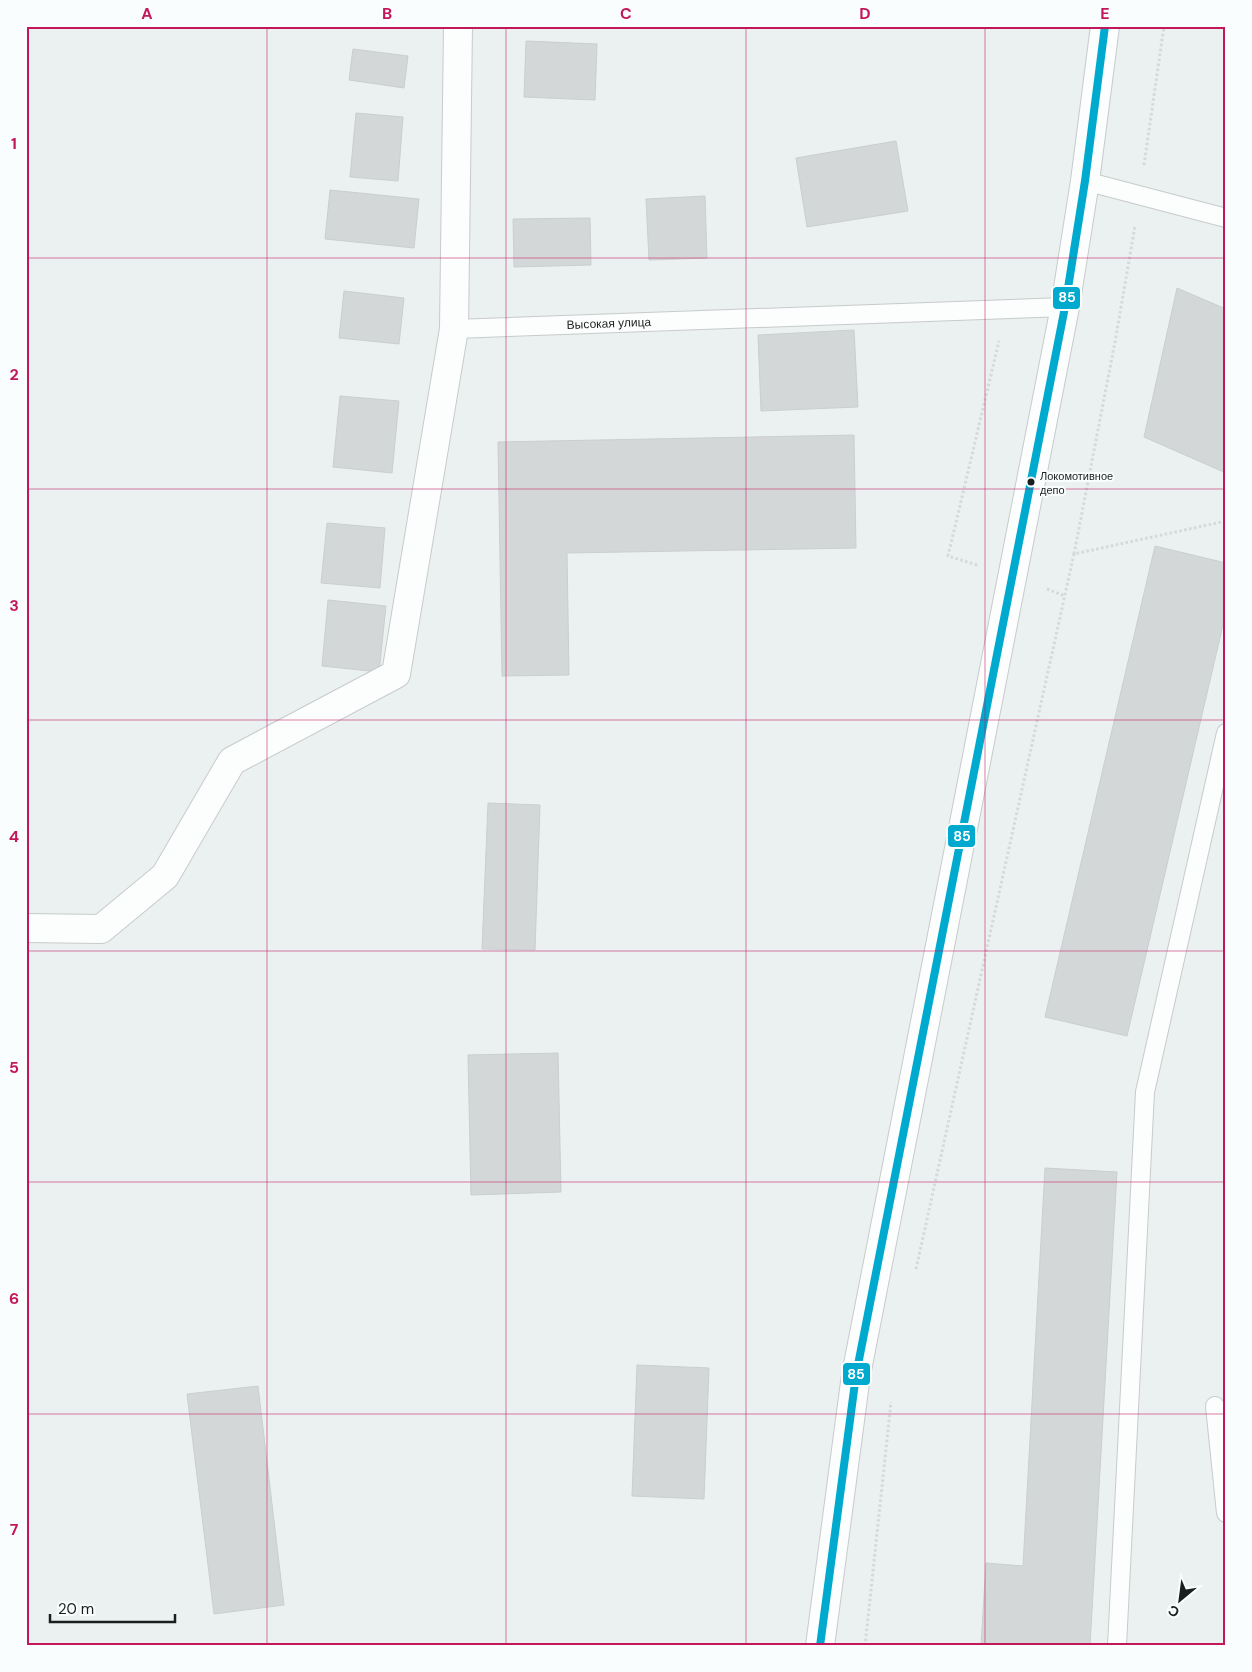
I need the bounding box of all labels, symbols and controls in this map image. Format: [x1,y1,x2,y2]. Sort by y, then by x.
text: A [141,3,153,24]
text: B [382,3,392,24]
text: C [620,3,632,24]
text: D [859,3,871,24]
text: E [1100,3,1110,24]
text: 1 [11,133,17,154]
line badge: 85 [1052,286,1081,310]
text: 85 [1058,288,1076,306]
street label: Высокая улица [566,314,652,333]
text: 2 [9,364,19,385]
place label: Локомотивное депо [1040,469,1113,497]
marker: Локомотивное депо [1026,477,1036,487]
text: 3 [9,595,19,616]
line badge: 85 [947,824,976,848]
text: 4 [9,826,19,847]
text: 85 [953,827,971,845]
text: 5 [9,1057,19,1078]
text: 6 [9,1288,19,1309]
line badge: 85 [842,1362,871,1386]
text: 85 [847,1365,865,1383]
text: 7 [10,1519,19,1540]
north arrow [1154,1574,1204,1624]
scale bar [50,1592,175,1624]
text: 20 m [58,1599,94,1619]
text: С [1165,1601,1182,1622]

